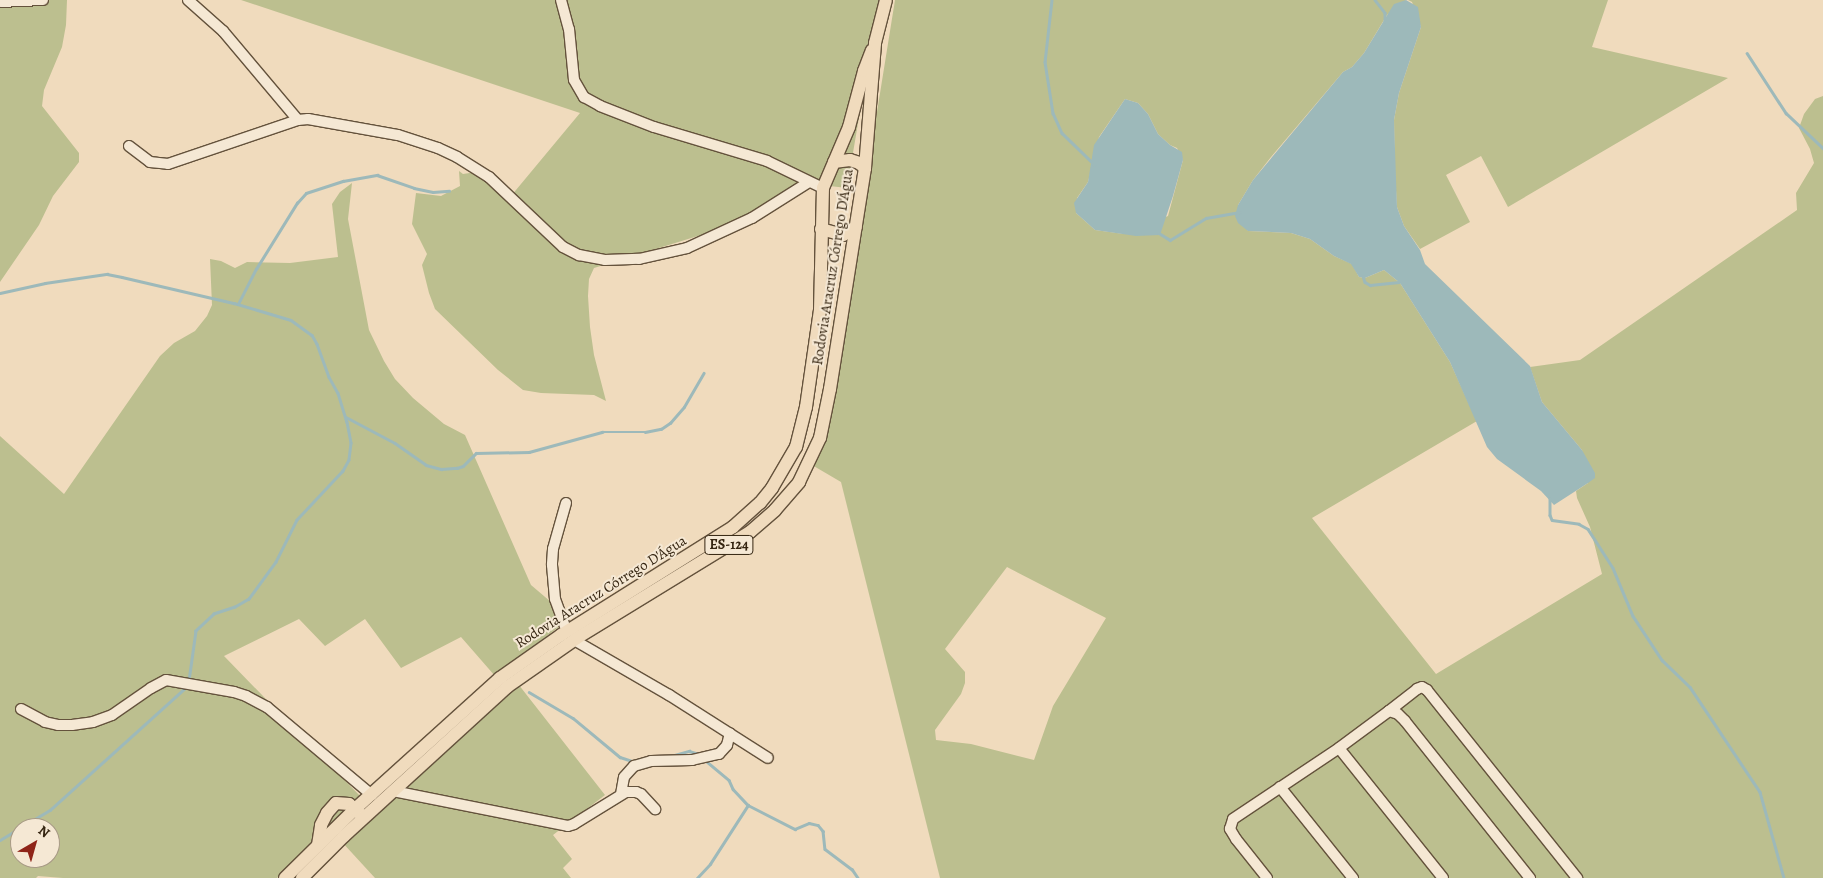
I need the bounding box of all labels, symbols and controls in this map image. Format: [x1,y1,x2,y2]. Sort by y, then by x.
street label: Rodovia Aracruz Córrego D'Água [809,168,857,366]
street label: Rodovia Aracruz Córrego D'Água [512,532,690,652]
road number: ES-124 [704,534,754,556]
north arrow [10,818,60,868]
text: N [34,821,54,842]

